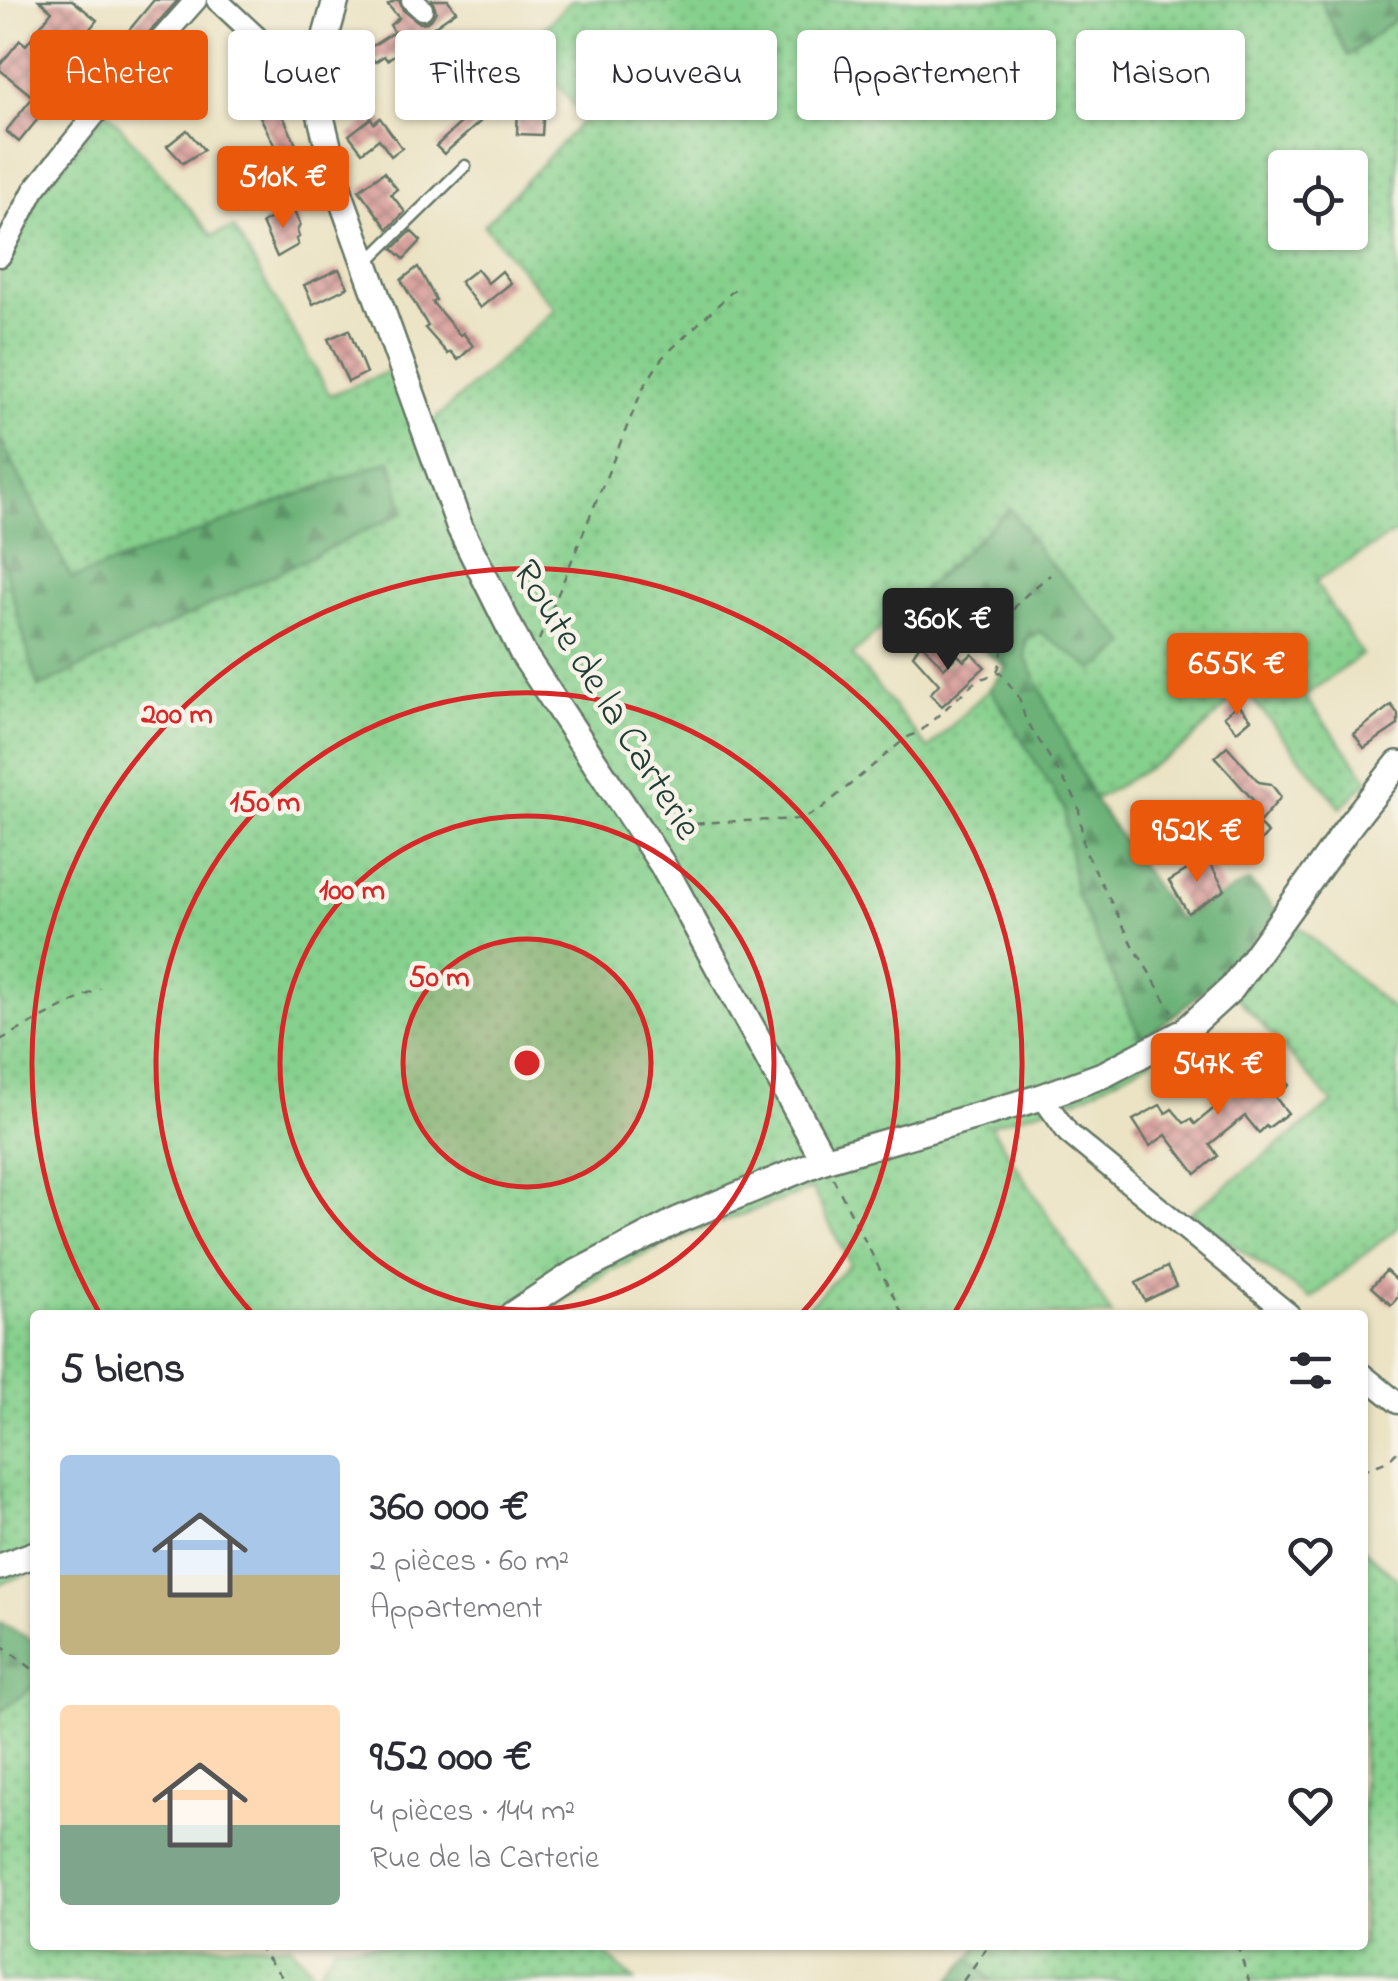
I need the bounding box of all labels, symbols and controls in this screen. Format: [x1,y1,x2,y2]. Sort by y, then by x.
chip: Acheter [30,30,208,120]
chip: Louer [228,30,375,120]
chip: Filtres [395,30,556,120]
chip: Nouveau [576,30,777,120]
chip: Appartement [797,30,1056,120]
chip: Maison [1076,30,1245,120]
pin: 510K € [202,146,364,231]
map controls [1268,150,1368,250]
button: locate [1268,150,1368,250]
text: 510K € [239,155,327,202]
street label: Route de la Carterie [495,549,715,853]
pin: 360K € [867,588,1029,673]
text: 360K € [905,597,991,644]
pin: 655K € [1156,633,1318,718]
text: 655K € [1189,642,1285,689]
text: 200 m [140,694,213,738]
text: 150 m [230,782,300,826]
pin: 952K € [1116,800,1278,885]
text: 952K € [1152,809,1242,856]
text: 100 m [319,870,385,914]
text: 50 m [409,957,469,1001]
pin: 547K € [1137,1033,1299,1118]
text: 547K € [1173,1042,1263,1089]
centre of rings [509,1045,545,1081]
text: 5 biens [60,1340,185,1401]
icon: filters [1283,1343,1338,1398]
text: 360 000 € [370,1478,529,1539]
icon: home [140,1495,260,1615]
icon: heart [1283,1528,1338,1583]
text: 2 pièces · 60 m² [370,1539,569,1586]
text: Appartement [370,1586,543,1633]
text: 952 000 € [370,1728,532,1789]
icon: home [140,1745,260,1865]
icon: heart [1283,1778,1338,1833]
text: 4 pièces · 144 m² [370,1789,575,1836]
text: Rue de la Carterie [370,1836,599,1883]

